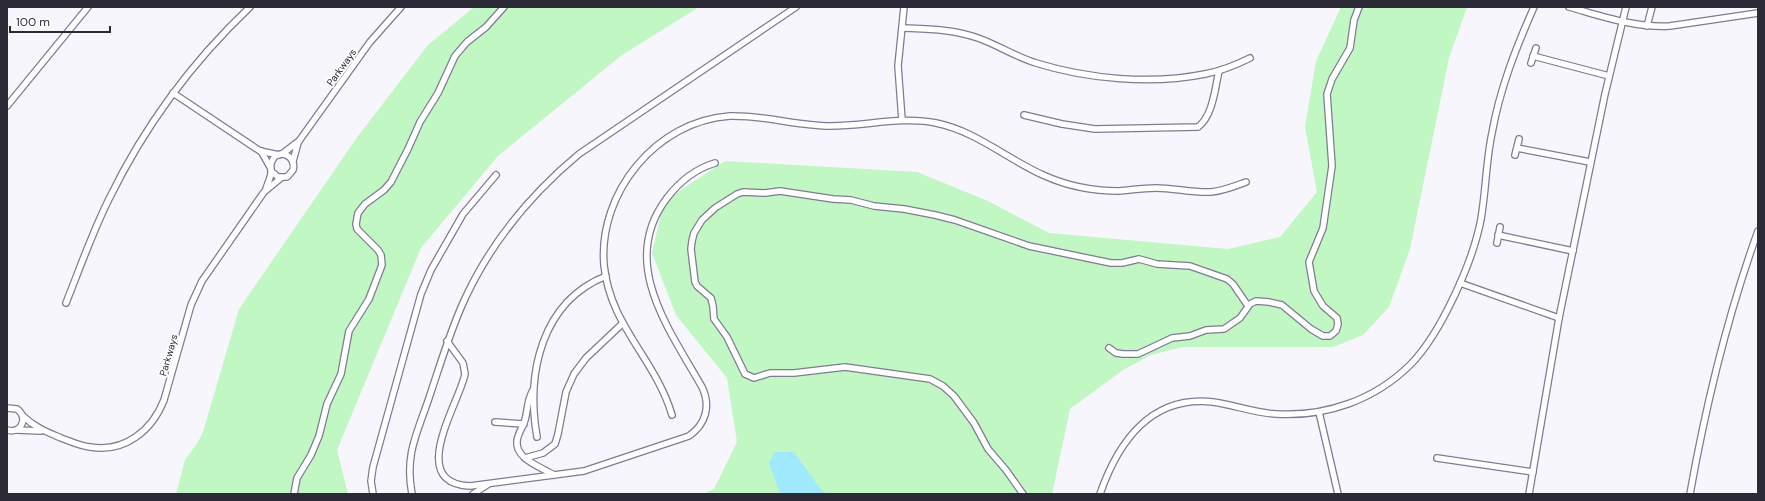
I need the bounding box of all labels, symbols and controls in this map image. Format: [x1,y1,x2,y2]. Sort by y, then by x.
scale bar [10,8,110,34]
text: 100 m [16,14,50,30]
street label: Parkways [324,46,359,88]
street label: Parkways [156,333,181,377]

